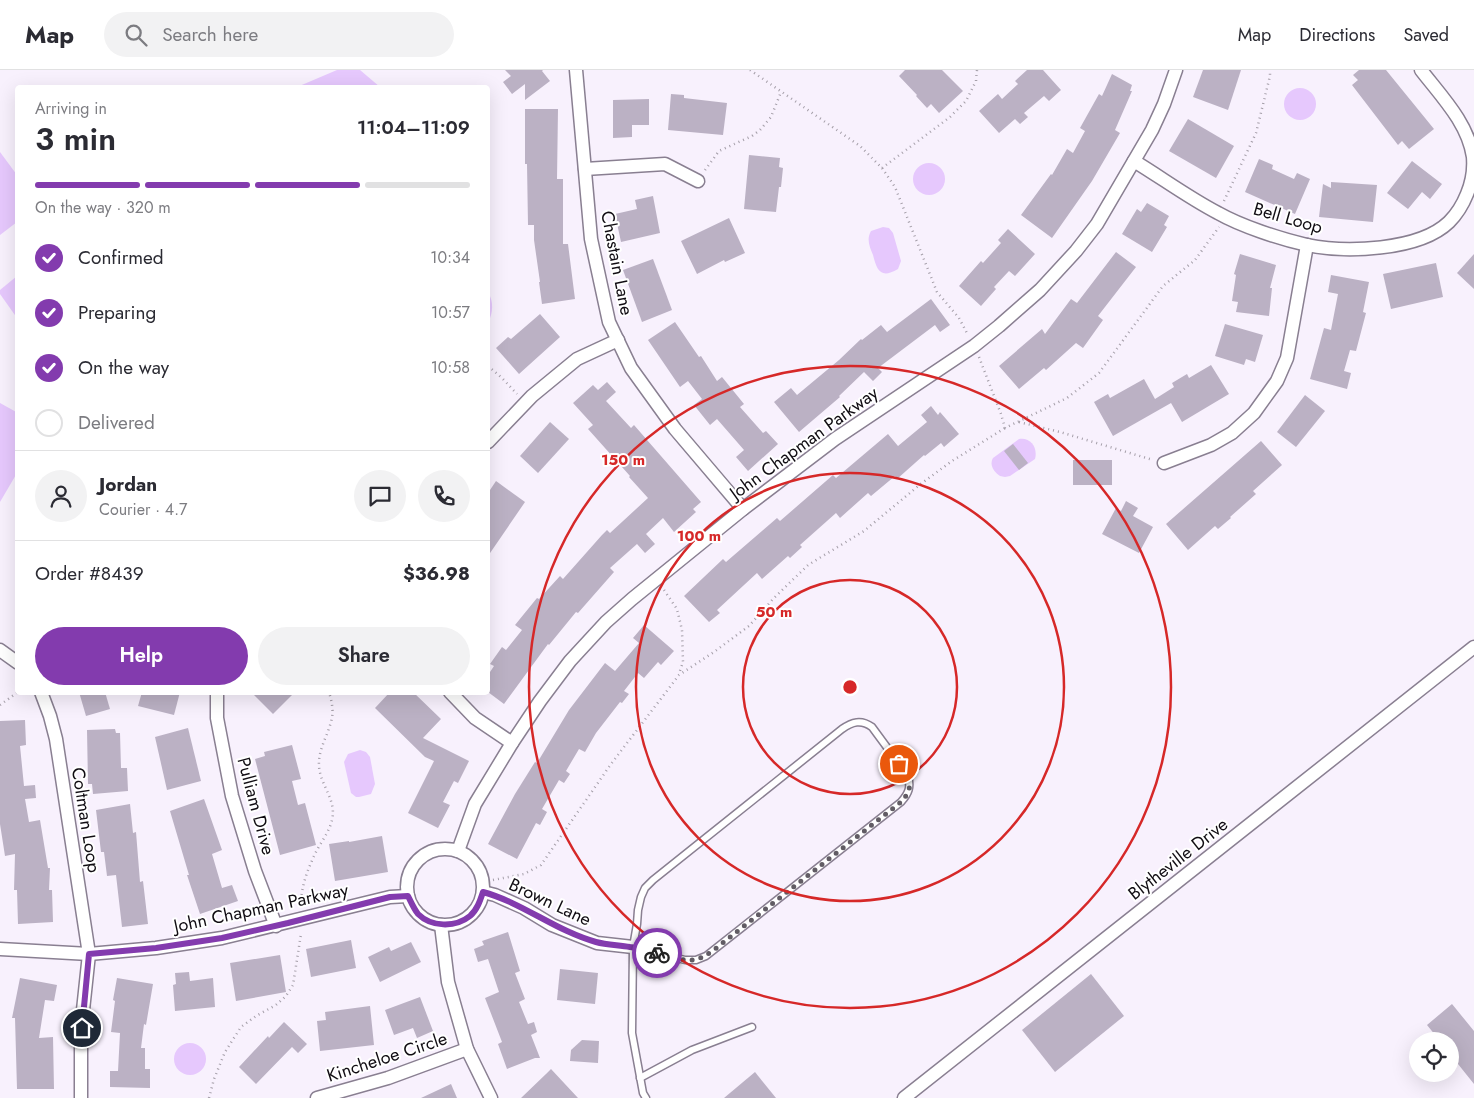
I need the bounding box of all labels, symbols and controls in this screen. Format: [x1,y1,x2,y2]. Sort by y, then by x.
search box [104,12,454,57]
text: Map [25,17,74,52]
icon: search [122,21,150,49]
text: Search here [162,21,258,48]
text: Map [1238,22,1271,48]
text: Directions [1299,22,1375,48]
text: Saved [1403,22,1449,48]
text: Arriving in [35,97,107,120]
text: 11:04–11:09 [357,114,470,141]
text: 3 min [35,116,116,162]
text: On the way · 320 m [35,196,171,219]
street label: Bell Loop [1250,196,1326,240]
street label: Chastain Lane [594,209,640,317]
icon: check [35,244,63,272]
text: Confirmed [78,244,164,271]
text: 10:34 [430,246,470,269]
icon: check [35,299,63,327]
text: Preparing [78,299,156,326]
text: 10:57 [431,301,470,324]
icon: check [35,354,63,382]
text: On the way [78,354,169,381]
text: 10:58 [431,356,470,379]
street label: John Chapman Parkway [723,380,884,507]
text: Delivered [78,409,155,436]
text: 150 m [601,449,645,471]
button: person [35,470,87,522]
button: chat [354,470,406,522]
button: phone [418,470,470,522]
text: Jordan [99,471,157,498]
text: Courier · 4.7 [99,498,187,521]
text: 100 m [677,525,721,547]
text: Order #8439 [35,560,144,587]
text: $36.98 [403,560,470,587]
text: 50 m [756,601,792,623]
button: Help [35,627,248,685]
button: Share [258,627,470,685]
centre of rings [841,678,859,696]
pin [878,743,920,785]
icon: bag [885,750,913,778]
street label: Pulliam Drive [230,754,282,858]
street label: Coltman Loop [65,766,107,874]
street label: Blytheville Drive [1123,812,1233,906]
street label: Brown Lane [505,872,595,932]
street label: John Chapman Parkway [169,877,351,940]
courier [632,928,682,978]
icon: bike [643,939,671,967]
pin [61,1007,103,1049]
icon: home [68,1014,96,1042]
street label: Kincheloe Circle [323,1025,451,1089]
map controls [1409,1032,1459,1082]
button: locate [1409,1032,1459,1082]

